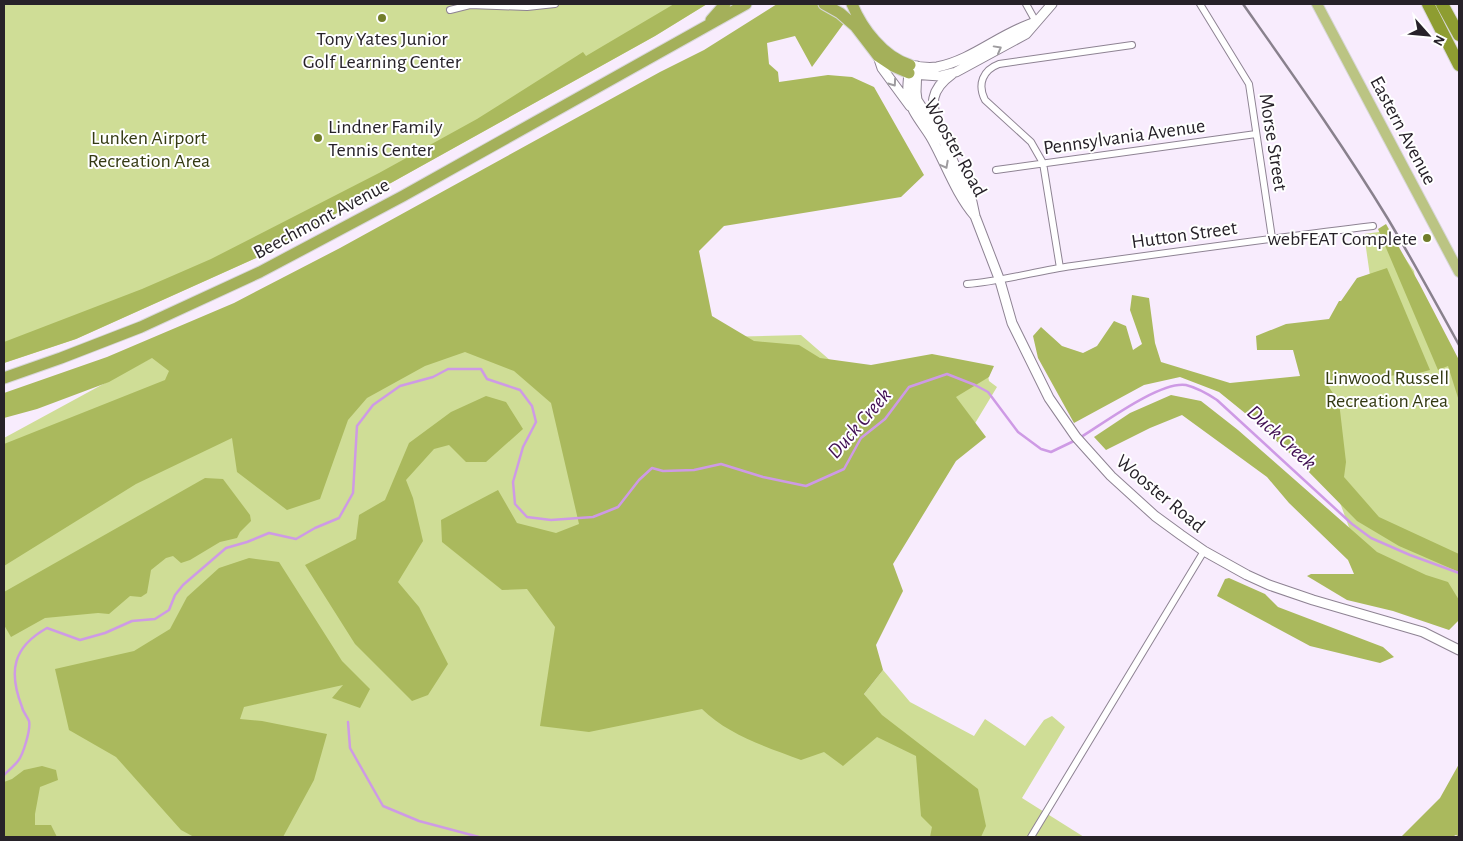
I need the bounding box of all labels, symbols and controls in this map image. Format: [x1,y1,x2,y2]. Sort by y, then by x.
north arrow [1403,10,1453,60]
marker: Tony Yates Junior Golf Learning Center [376,12,388,24]
place label: Tony Yates Junior Golf Learning Center [303,29,462,72]
text: N [1430,33,1447,48]
one-way arrow [993,45,1002,55]
street label: Eastern Avenue [1366,73,1440,188]
one-way arrow [887,77,896,87]
street label: Morse Street [1255,92,1291,193]
street label: Wooster Road [920,95,990,200]
street label: Pennsylvania Avenue [1042,116,1206,158]
place label: Lindner Family Tennis Center [328,117,443,160]
park label: Lunken Airport Recreation Area [88,128,210,171]
marker: Lindner Family Tennis Center [312,132,324,144]
one-way arrow [939,160,949,169]
street label: Beechmont Avenue [250,175,393,263]
street label: Hutton Street [1130,218,1239,252]
place label: webFEAT Complete [1268,229,1417,249]
marker: webFEAT Complete [1421,232,1433,244]
park label: Linwood Russell Recreation Area [1325,368,1449,411]
water label: Duck Creek [824,384,895,462]
water label: Duck Creek [1243,401,1321,474]
street label: Wooster Road [1112,451,1208,536]

